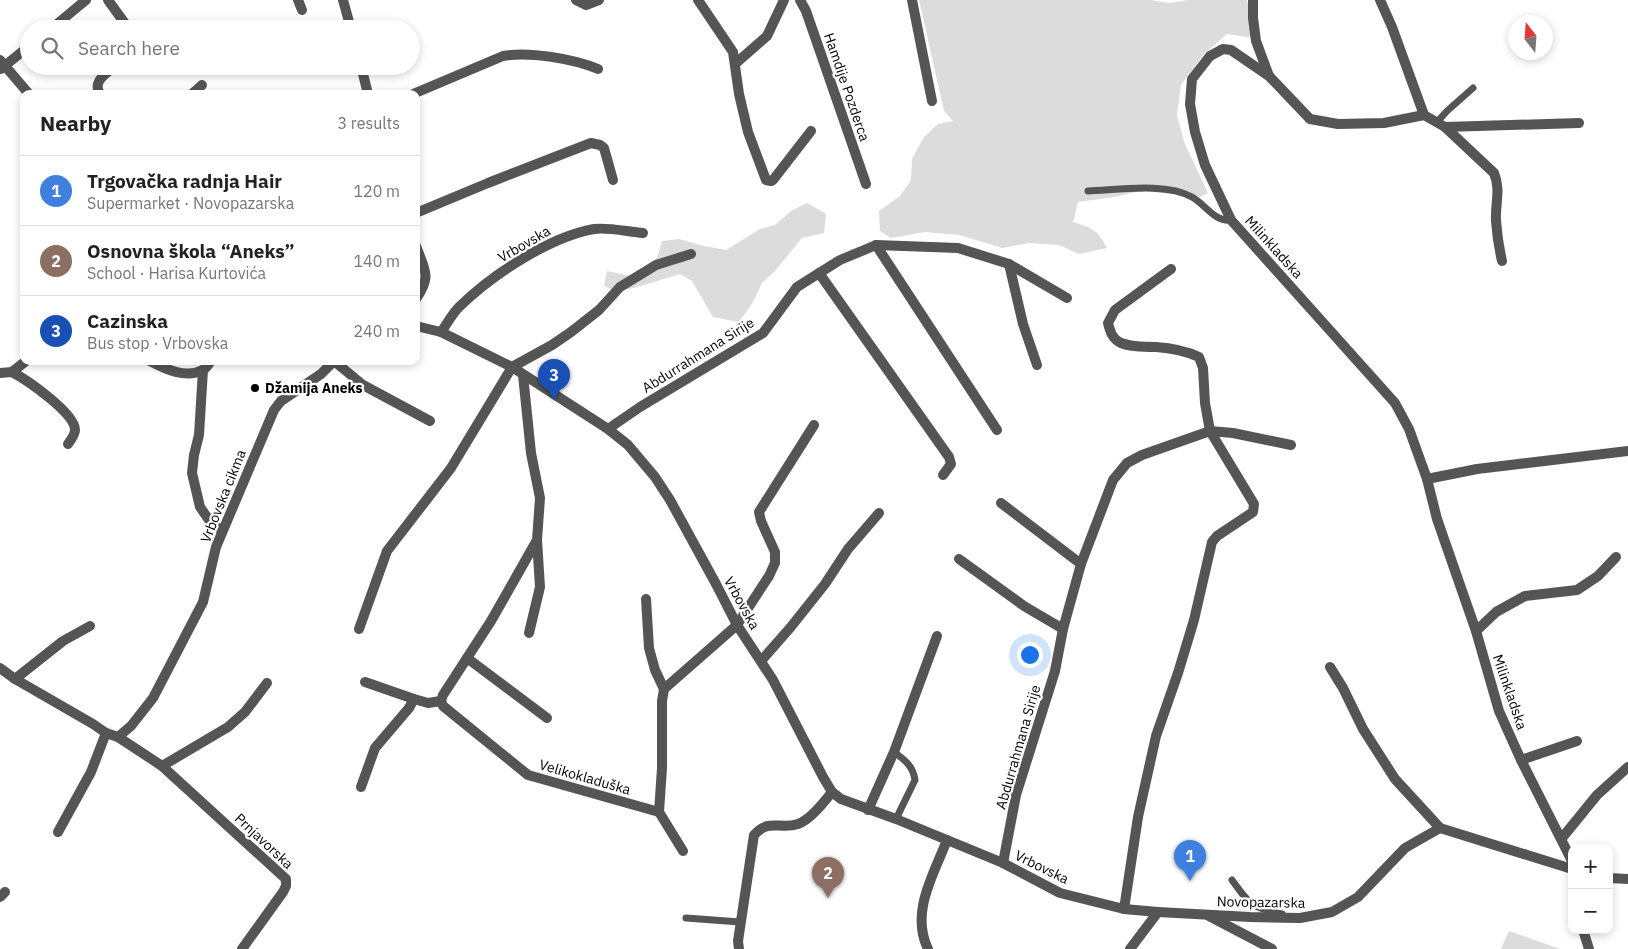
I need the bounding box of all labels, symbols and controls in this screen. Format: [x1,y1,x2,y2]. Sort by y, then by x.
north arrow [1508,15,1553,60]
search box [20,20,420,75]
street label: Hamdije Pozderca [820,30,874,144]
icon: search [38,34,66,62]
text: Search here [78,36,180,60]
text: Nearby [40,109,111,137]
text: 3 results [337,113,400,133]
text: Trgovačka radnja Hair [87,169,282,193]
text: 1 [51,181,61,201]
text: 120 m [353,181,400,201]
text: Supermarket · Novopazarska [87,193,294,213]
street label: Milinkladska [1241,212,1307,283]
street label: Vrbovska [494,221,554,266]
text: Osnovna škola “Aneks” [87,239,295,263]
text: 2 [51,251,61,271]
text: 140 m [353,251,400,271]
text: School · Harisa Kurtovića [87,263,266,283]
text: Cazinska [87,309,168,333]
street label: Abdurrahmana Sirije [639,313,758,397]
text: 3 [51,321,61,341]
text: 240 m [353,321,400,341]
text: Bus stop · Vrbovska [87,333,228,353]
pin: 3 [538,359,570,400]
place label: Džamija Aneks [265,379,363,397]
marker: Džamija Aneks [249,382,261,394]
street label: Vrbovska cikma [196,446,250,545]
street label: Vrbovska [720,573,764,633]
your location [1017,642,1043,668]
street label: Milinkladska [1489,652,1531,733]
street label: Abdurrahmana Sirije [992,682,1044,811]
street label: Velikokladuška [537,755,633,799]
street label: Prnjavorska [231,809,297,873]
pin: 1 [1174,840,1206,881]
map controls [1568,844,1613,934]
button: + [1568,844,1613,889]
street label: Vrbovska [1012,846,1072,888]
pin: 2 [812,857,844,898]
button: − [1568,889,1613,934]
street label: Novopazarska [1217,892,1306,912]

